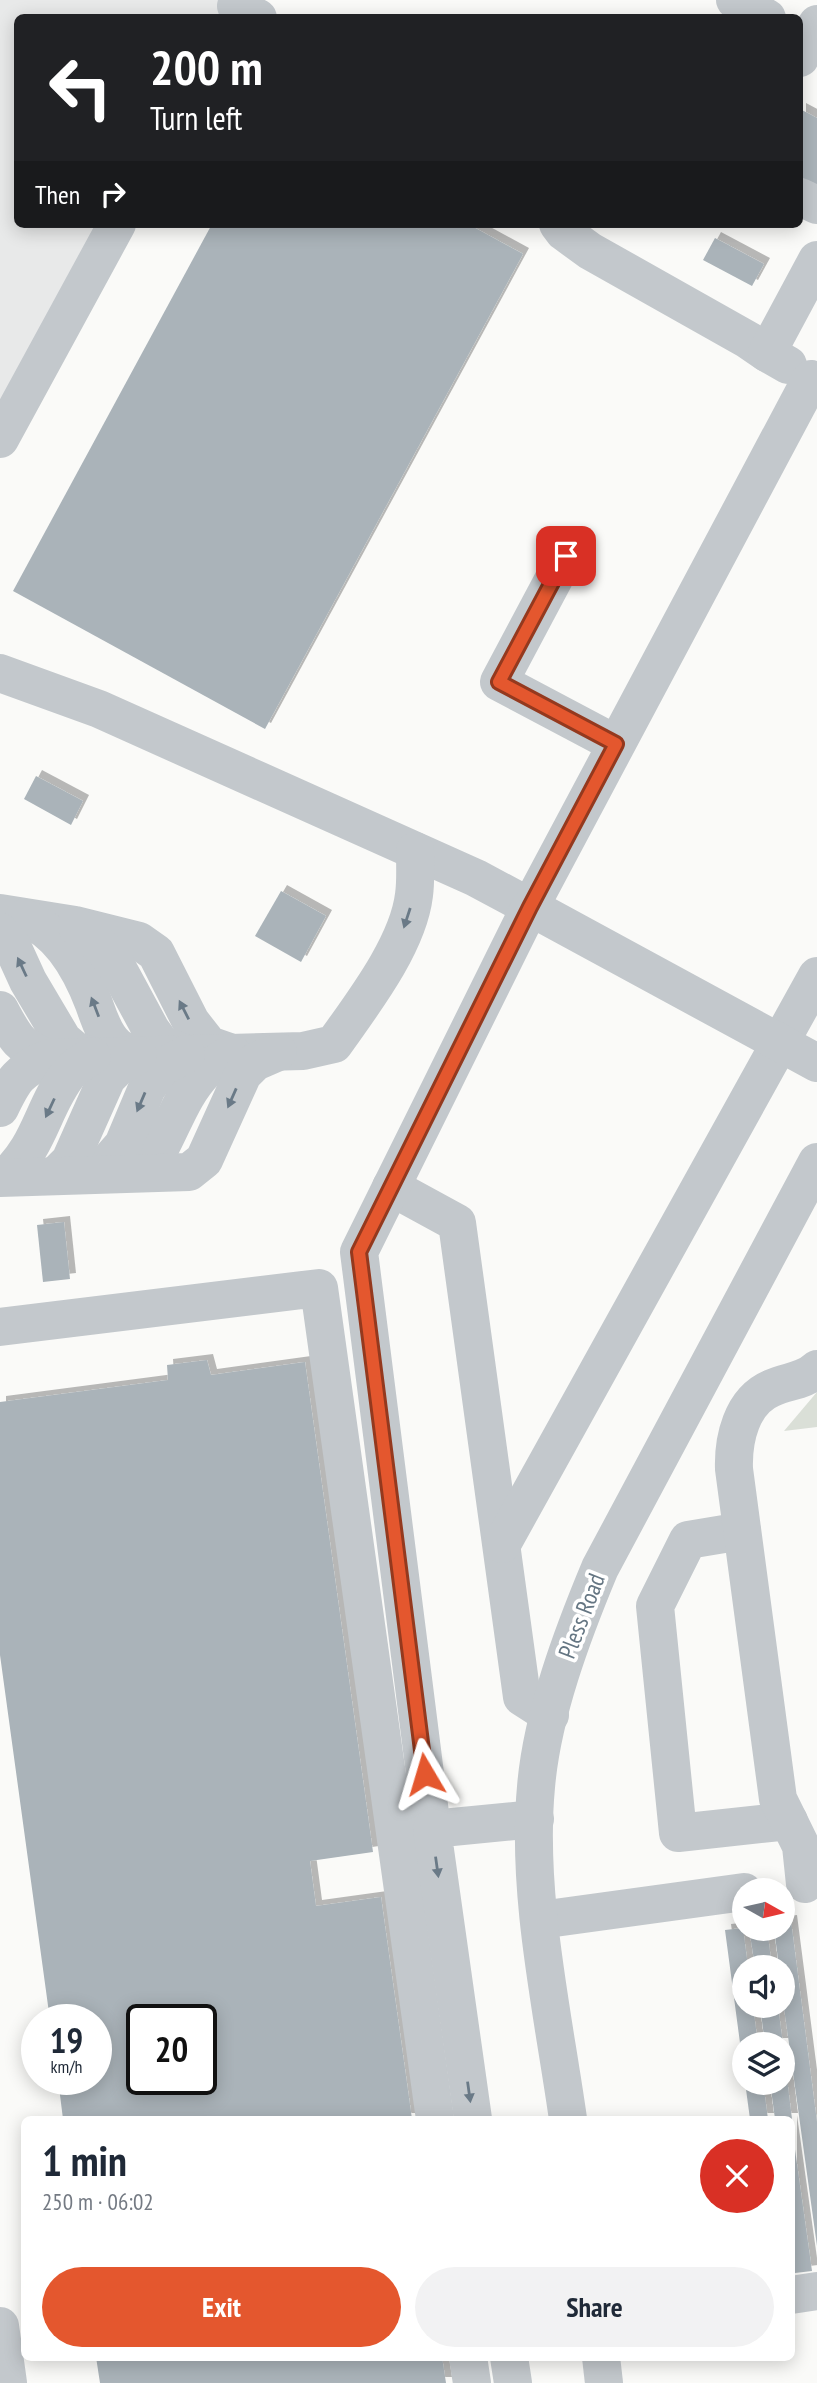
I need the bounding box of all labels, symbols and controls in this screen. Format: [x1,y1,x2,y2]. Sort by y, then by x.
text: 200 m [150,35,263,99]
icon: left [35,42,126,133]
text: Turn left [150,97,242,139]
icon: right [94,175,132,213]
text: Then [35,178,80,211]
pin [536,526,596,586]
icon: arrive [547,537,585,575]
one-way arrow [402,908,412,929]
one-way arrow [16,957,27,978]
one-way arrow [89,997,100,1018]
one-way arrow [178,1000,190,1020]
one-way arrow [226,1087,237,1108]
one-way arrow [135,1091,146,1112]
one-way arrow [44,1098,56,1118]
street label: Pless Road [551,1569,612,1663]
position arrow [388,1737,462,1811]
one-way arrow [432,1856,443,1878]
north arrow [732,1878,794,1941]
map controls [732,1878,795,2095]
button: sound [732,1955,795,2018]
speed limit sign: 20 [126,2004,217,2095]
text: 19 [50,2017,83,2063]
button: layers [732,2032,795,2095]
text: km/h [51,2055,82,2078]
one-way arrow [464,2081,475,2103]
text: 1 min [42,2133,127,2188]
button: close [700,2139,774,2213]
text: 250 m · 06:02 [42,2187,154,2216]
button: Exit [42,2267,401,2347]
button: Share [415,2267,774,2347]

